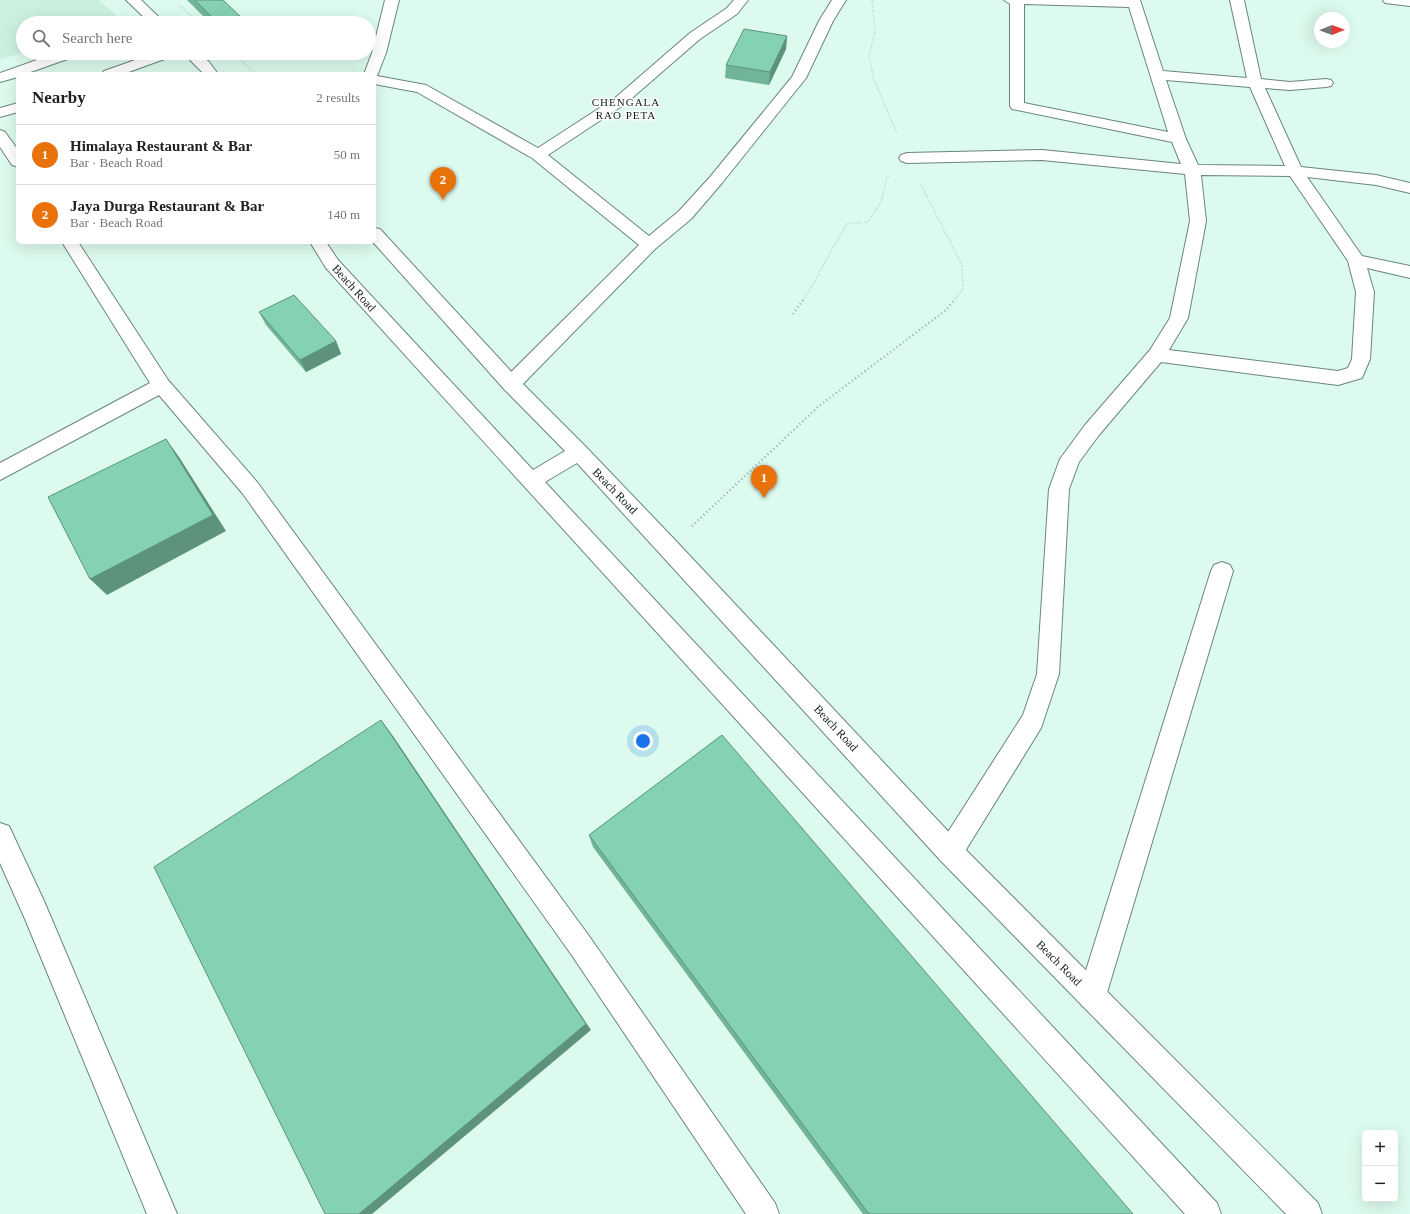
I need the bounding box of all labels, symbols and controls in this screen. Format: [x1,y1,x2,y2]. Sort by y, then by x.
north arrow [1314,12,1350,48]
search box [16,16,376,60]
icon: search [30,27,52,49]
text: Search here [62,30,132,46]
text: Nearby [32,88,86,107]
text: 2 results [316,90,360,105]
district label: CHENGALA RAO PETA [592,96,660,121]
text: Himalaya Restaurant & Bar [70,138,252,154]
text: 1 [42,147,48,162]
text: 50 m [334,147,360,162]
text: Bar · Beach Road [70,155,163,170]
pin: 2 [430,167,456,200]
text: Jaya Durga Restaurant & Bar [70,198,264,214]
text: 2 [42,207,48,222]
text: 140 m [327,207,360,222]
text: Bar · Beach Road [70,215,163,230]
street label: Beach Road [329,262,379,314]
street label: Beach Road [590,465,640,517]
pin: 1 [751,465,777,498]
street label: Beach Road [811,702,861,754]
your location [633,731,653,751]
street label: Beach Road [1033,937,1085,989]
map controls [1362,1130,1398,1202]
button: + [1362,1130,1398,1166]
button: − [1362,1166,1398,1202]

